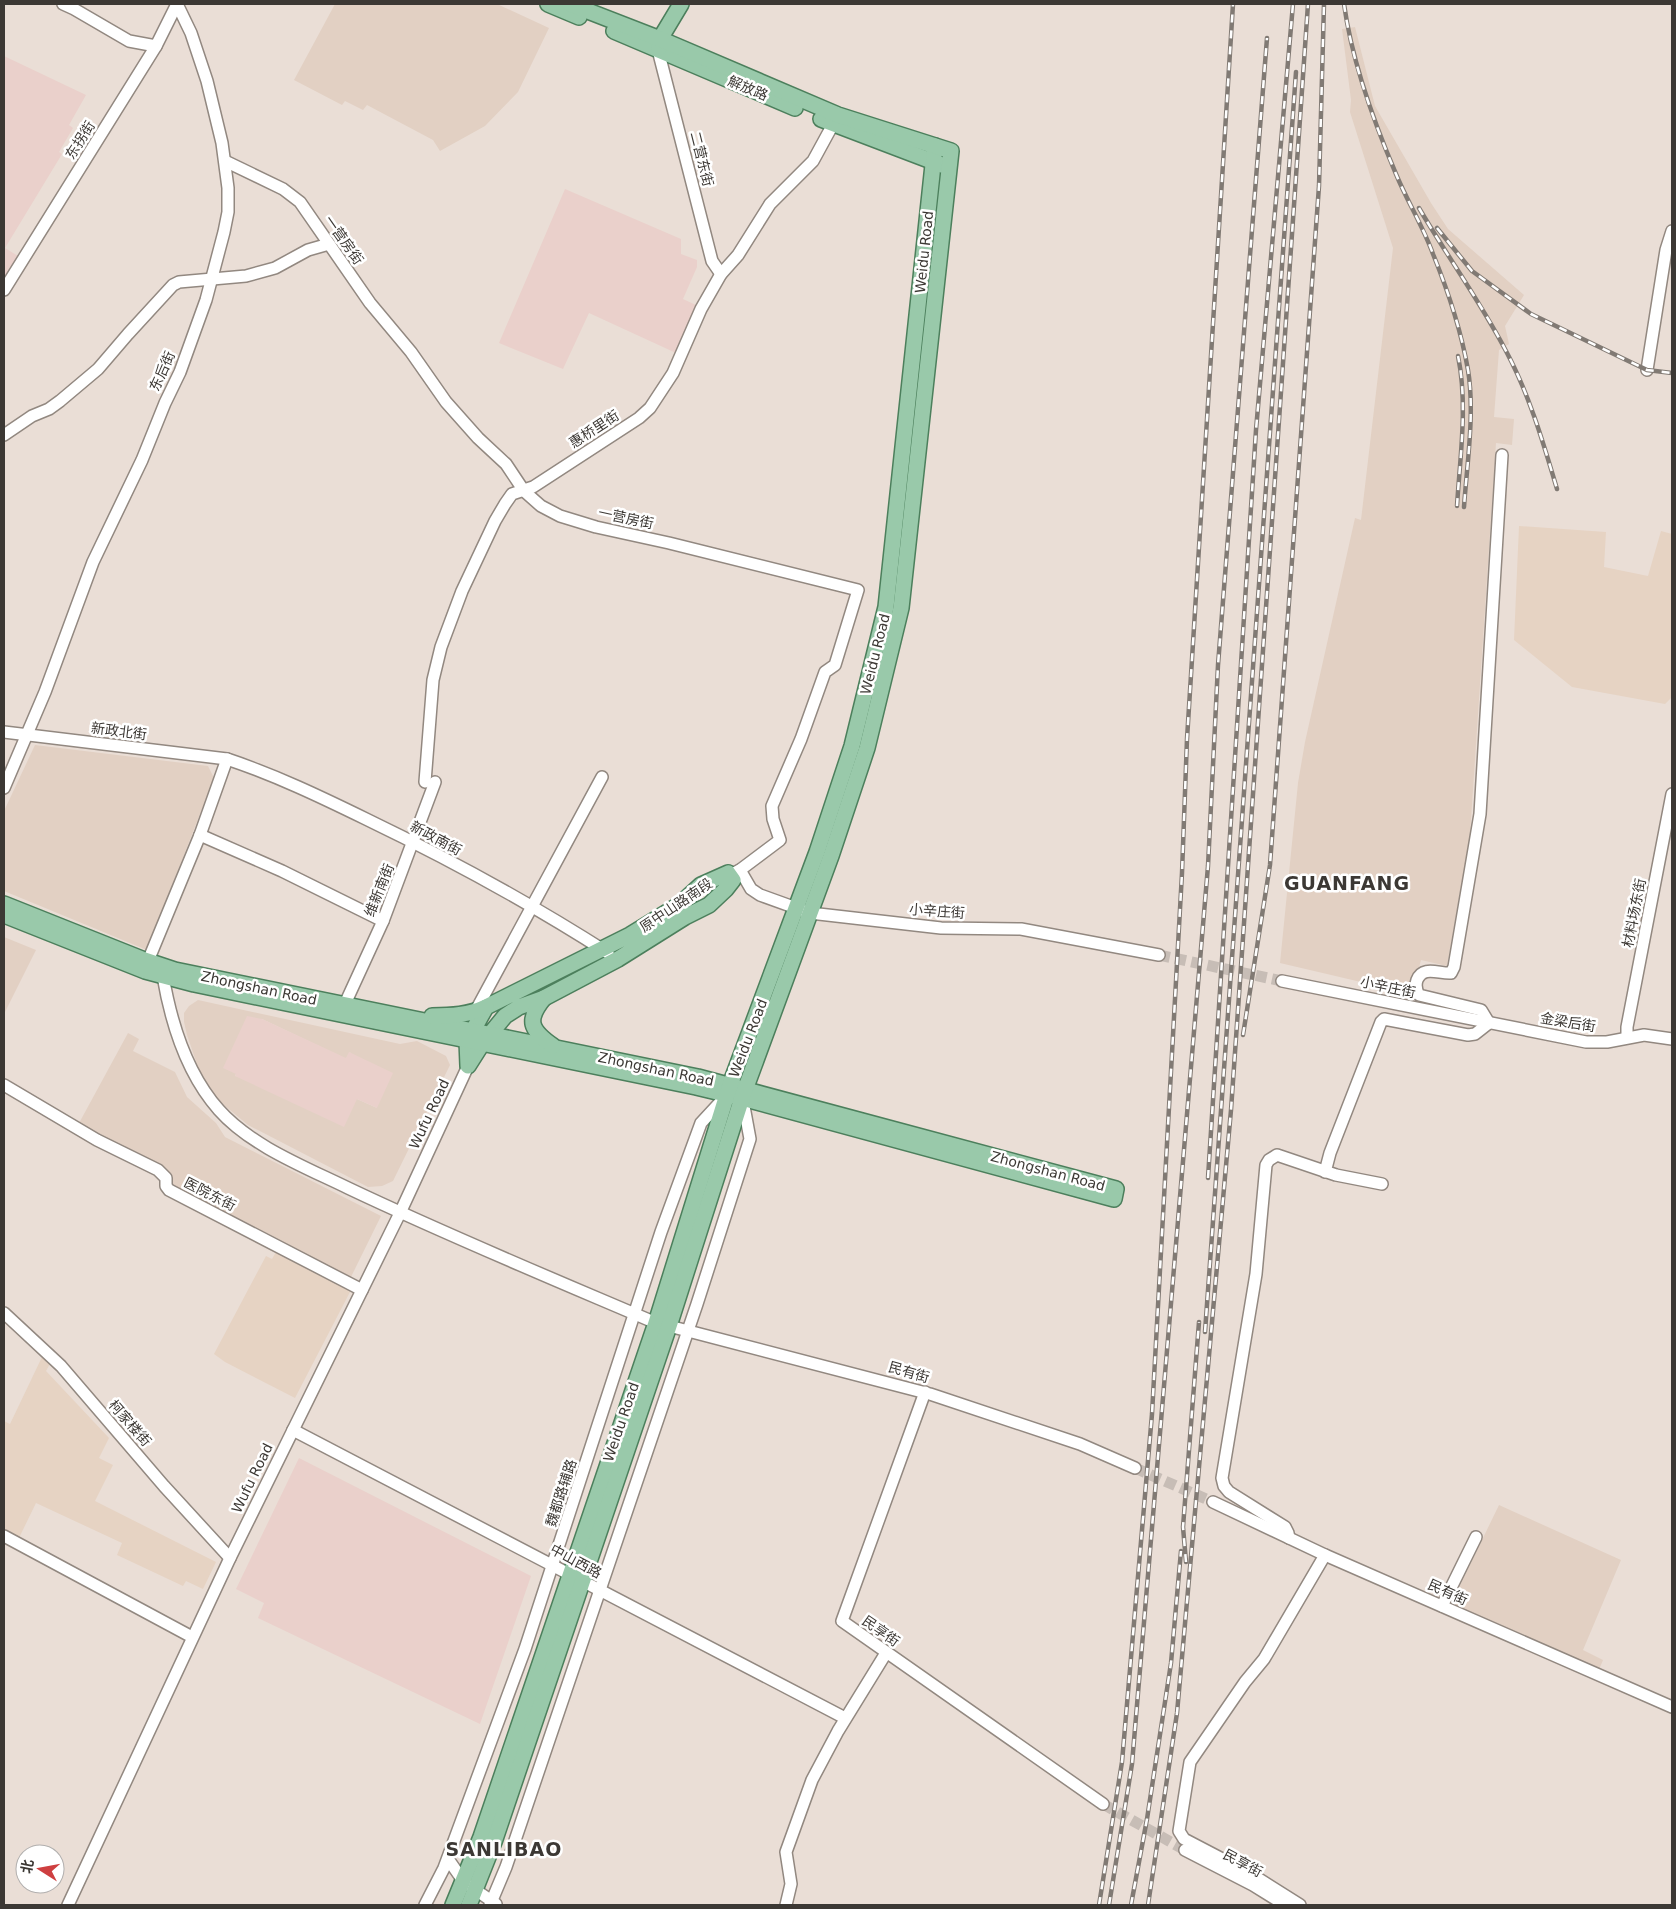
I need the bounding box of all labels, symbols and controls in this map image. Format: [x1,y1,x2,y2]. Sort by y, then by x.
street label: 解放路 [726,72,770,104]
street label: 东拐街 [62,118,98,162]
street label: 二营东街 [687,130,717,188]
street label: Weidu Road [912,210,936,294]
street label: 一营房街 [321,212,367,268]
street label: 东后街 [146,349,178,393]
street label: 惠桥里街 [566,407,622,451]
street label: 一营房街 [597,504,655,532]
street label: Weidu Road [857,612,893,696]
street label: 新政北街 [90,720,148,742]
street label: 新政南街 [408,818,464,858]
street label: 维新南街 [361,861,397,919]
district label: GUANFANG [1284,872,1410,894]
street label: 原中山路南段 [637,875,715,935]
street label: 材料场东街 [1619,877,1649,949]
street label: 小辛庄街 [909,901,965,921]
street label: Zhongshan Road [200,968,318,1008]
street label: 小辛庄街 [1359,973,1417,1001]
street label: Weidu Road [726,996,770,1080]
street label: 金梁后街 [1539,1010,1597,1034]
street label: Zhongshan Road [597,1049,715,1089]
street label: Wufu Road [406,1076,452,1152]
street label: Zhongshan Road [989,1148,1107,1194]
street label: 医院东街 [181,1174,239,1214]
street label: 民有街 [887,1359,931,1385]
street label: Weidu Road [600,1380,642,1464]
street label: 柯家楼街 [106,1397,154,1449]
street label: Wufu Road [228,1441,276,1515]
street label: 魏都路辅路 [543,1457,579,1529]
street label: 中山西路 [548,1541,604,1581]
street label: 民有街 [1426,1576,1470,1608]
street label: 民享街 [859,1612,903,1650]
district label: SANLIBAO [446,1838,562,1860]
north arrow [15,1844,65,1894]
street label: 民享街 [1221,1846,1265,1880]
text: 北 [18,1858,36,1875]

